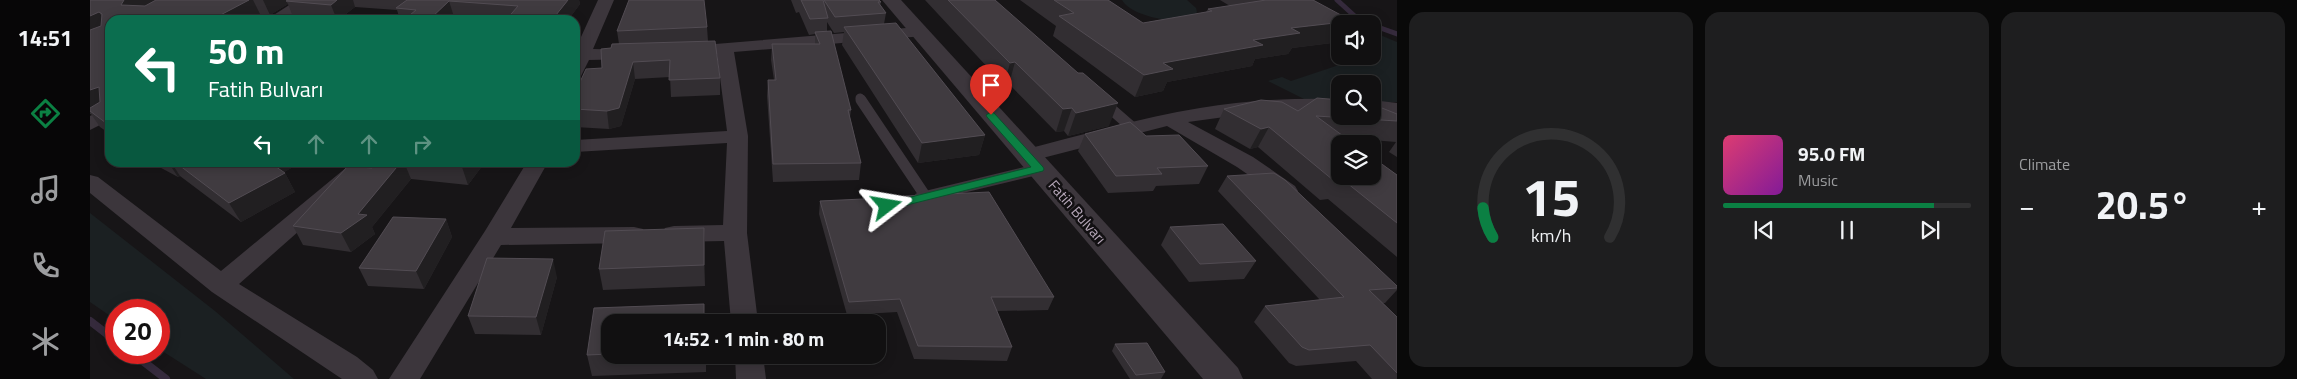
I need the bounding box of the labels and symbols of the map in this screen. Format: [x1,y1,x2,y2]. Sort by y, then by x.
pin [970,64,1012,115]
street label: Fatih Bulvarı [1043,174,1112,249]
position arrow [860,179,912,231]
speed limit sign: 20 [105,299,170,364]

